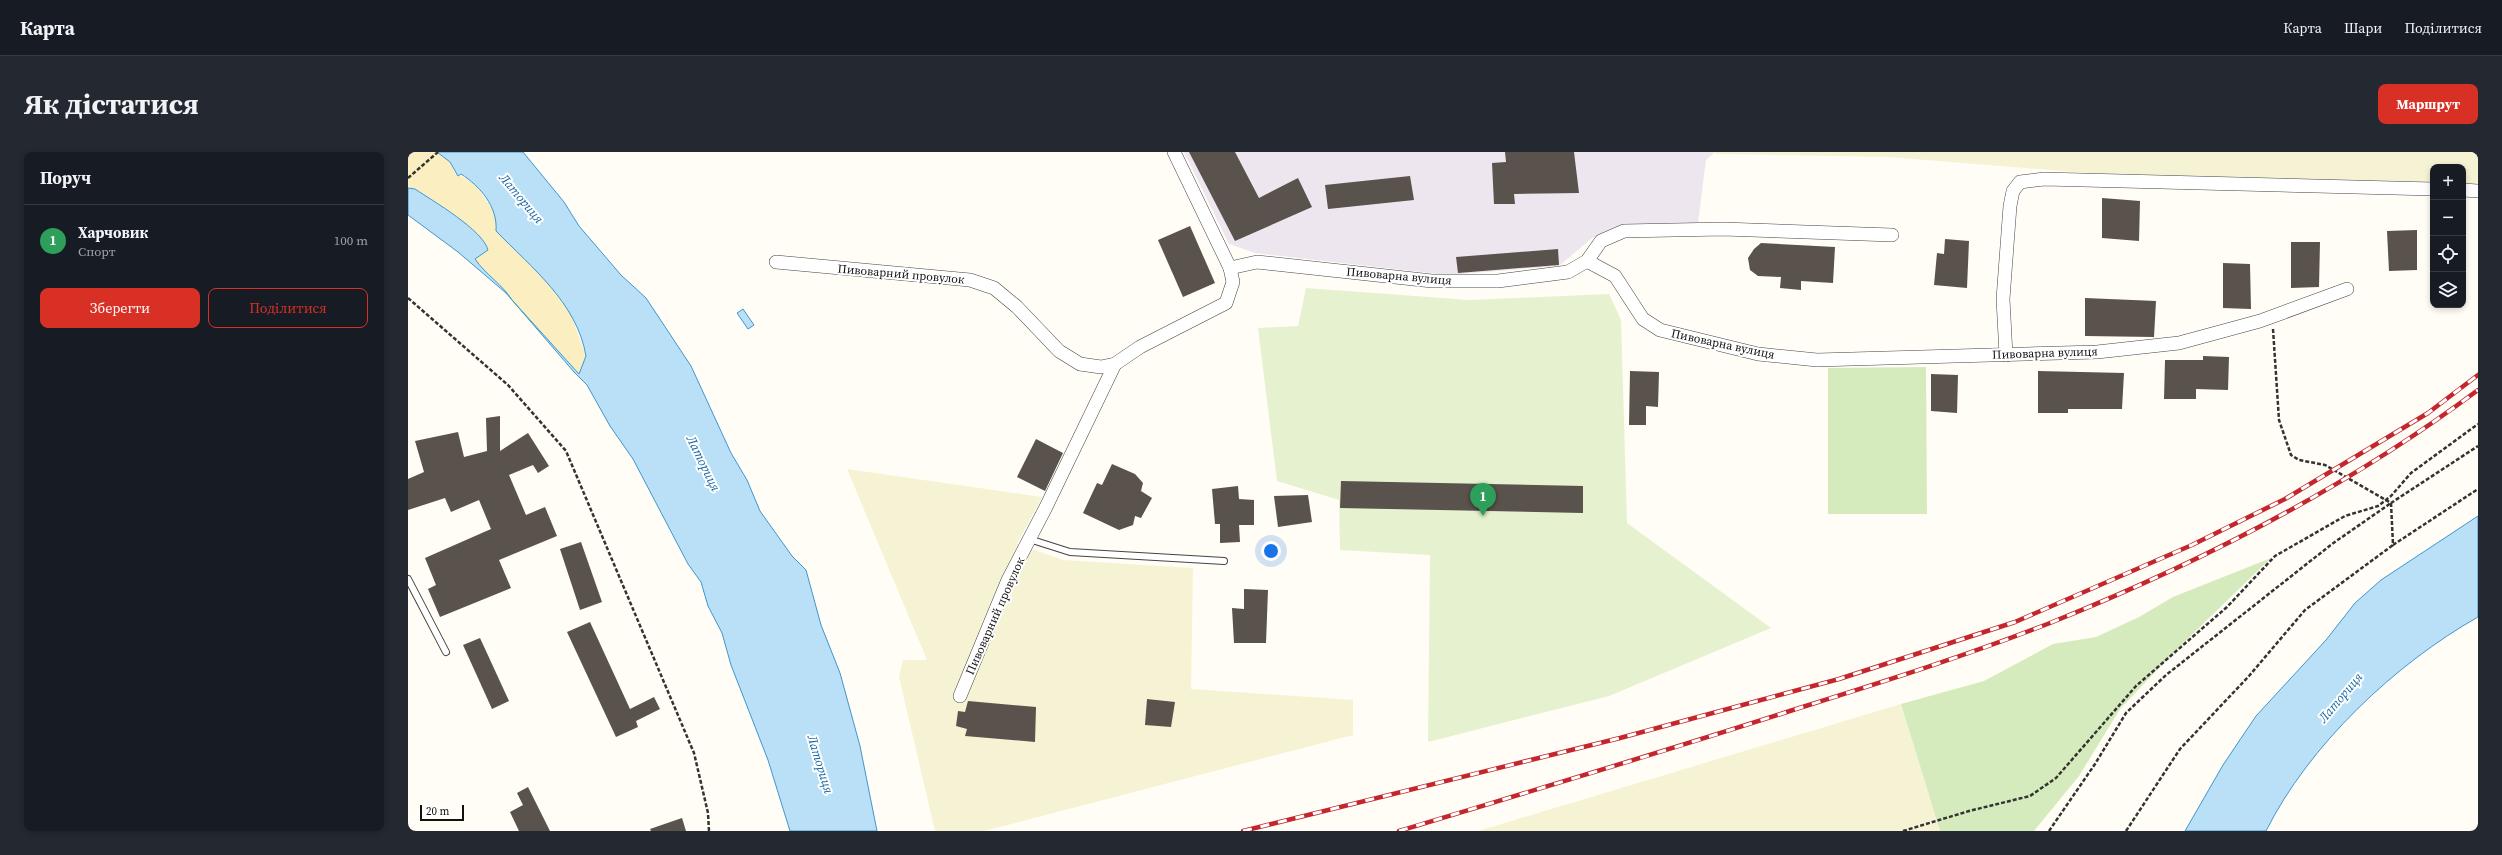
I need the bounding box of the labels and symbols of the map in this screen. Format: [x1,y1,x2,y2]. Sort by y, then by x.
water label: Латориця [495,169,548,227]
street label: Пивоварний провулок [837,260,966,288]
street label: Пивоварна вулиця [1346,263,1452,289]
street label: Пивоварна вулиця [1670,325,1776,363]
street label: Пивоварна вулиця [1992,343,2098,363]
water label: Латориця [682,432,725,494]
pin: 1 [1470,483,1496,516]
your location [1261,541,1281,561]
street label: Пивоварний провулок [962,554,1028,677]
water label: Латориця [2314,668,2367,727]
water label: Латориця [803,732,838,796]
scale bar [420,803,464,822]

